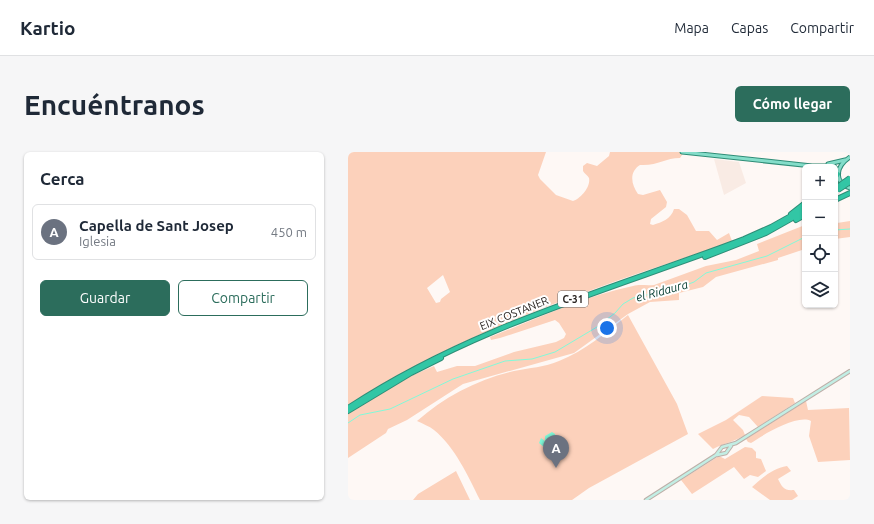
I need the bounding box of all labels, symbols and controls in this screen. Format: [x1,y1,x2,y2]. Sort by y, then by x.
text: Kartio [20,17,76,39]
text: Mapa [674,20,709,36]
text: Capas [731,20,768,36]
text: Compartir [790,20,854,36]
button: Cómo llegar [735,86,850,122]
text: Encuéntranos [24,89,205,120]
map controls [802,164,838,308]
button: + [802,164,838,200]
text: Cerca [40,169,85,188]
button: − [802,200,838,236]
text: Capella de Sant Josep [79,217,234,234]
text: A [49,225,59,239]
text: 450 m [271,225,307,239]
text: Iglesia [79,234,116,248]
button: locate [802,236,838,272]
button: layers [802,272,838,308]
water label: el Ridaura [635,277,690,304]
button: Guardar [40,280,170,316]
button: Compartir [178,280,308,316]
road number: C-31 [558,291,588,307]
street label: EIX COSTANER [478,294,550,332]
your location [597,318,617,338]
pin: A [543,435,569,468]

